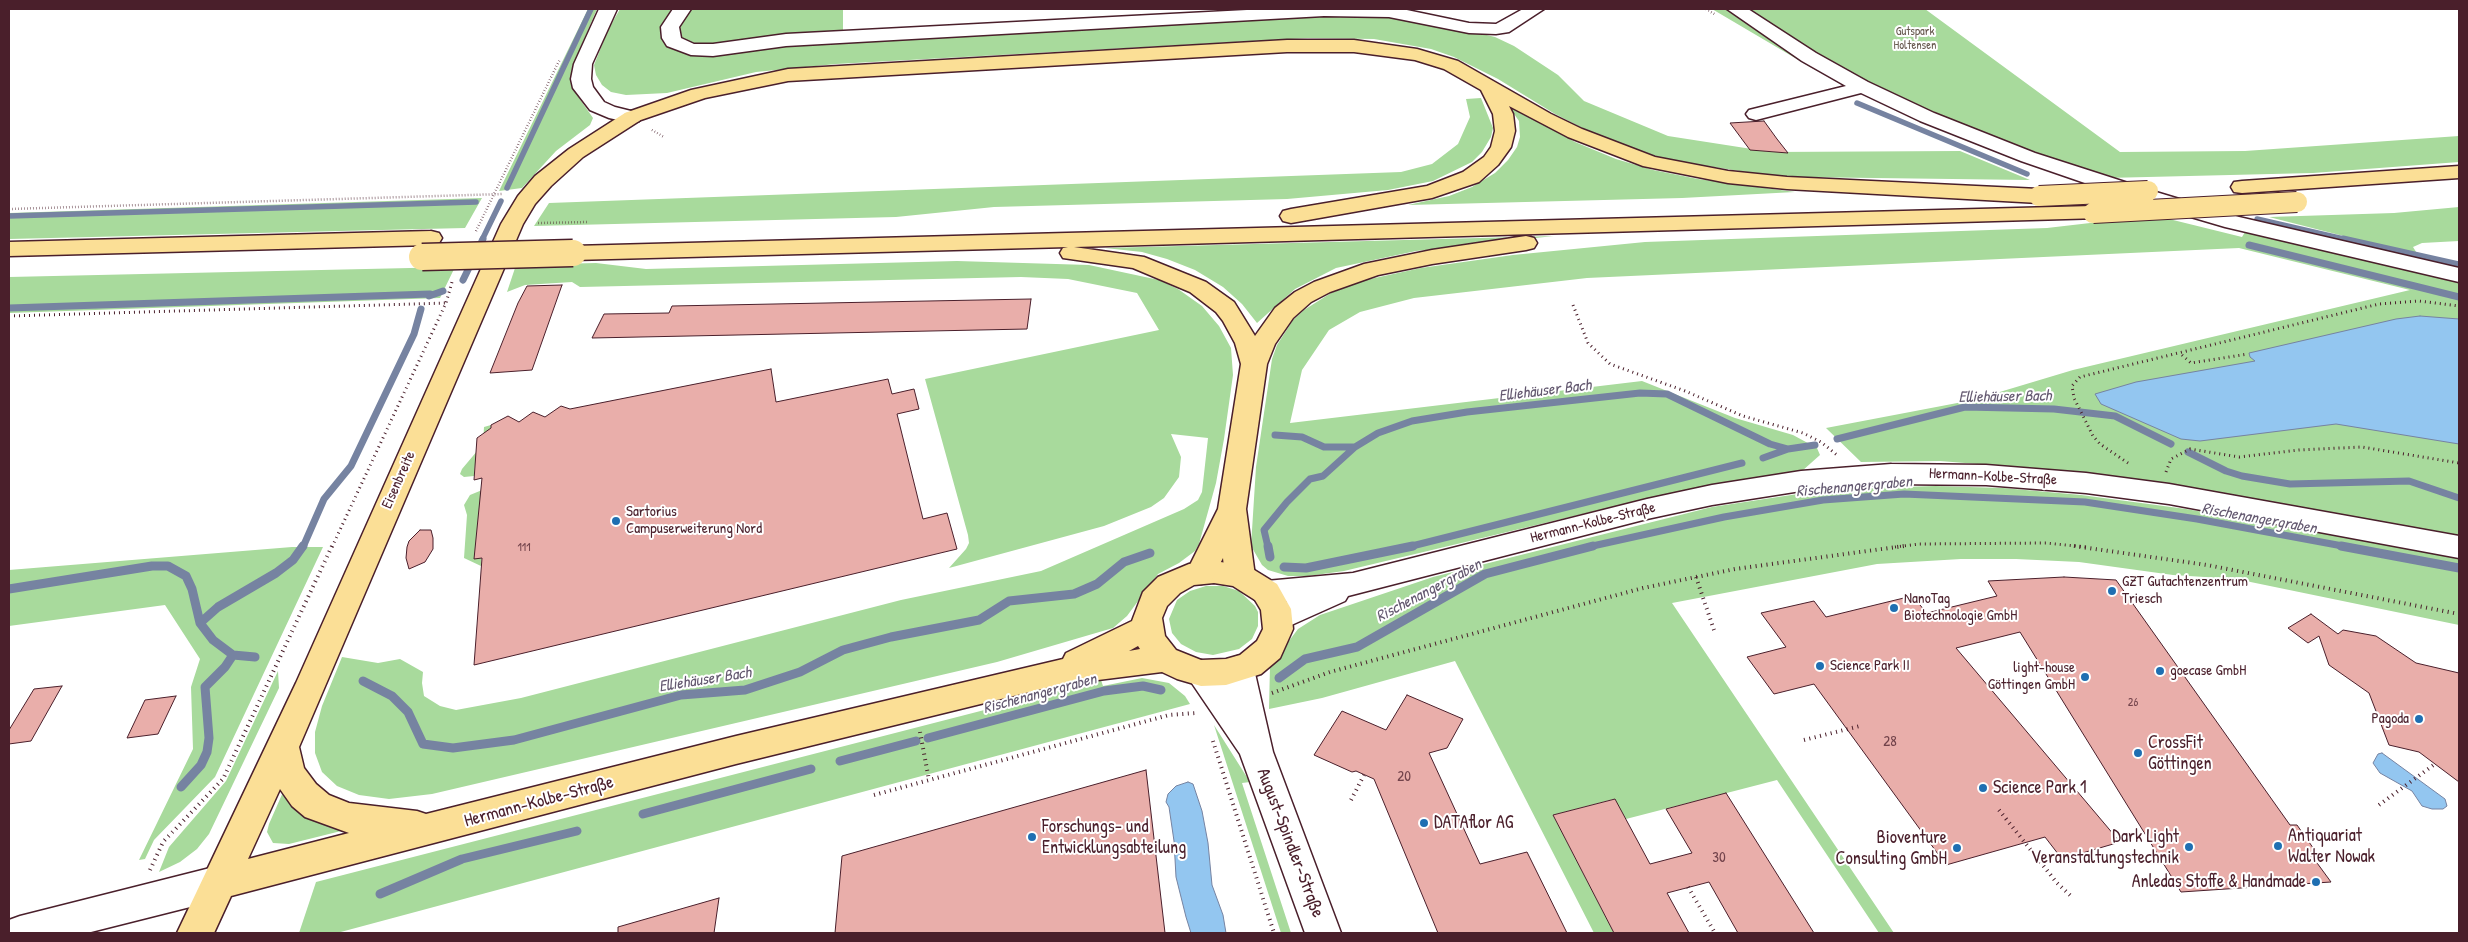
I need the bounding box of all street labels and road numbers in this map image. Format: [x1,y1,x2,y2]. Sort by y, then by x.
street label: Eisenbreite [378,449,420,511]
street label: Hermann-Kolbe-Straße [1929,465,2057,489]
street label: Hermann-Kolbe-Straße [1529,499,1657,547]
street label: August-Spindler-Straße [1252,765,1328,921]
street label: Hermann-Kolbe-Straße [462,772,616,832]

